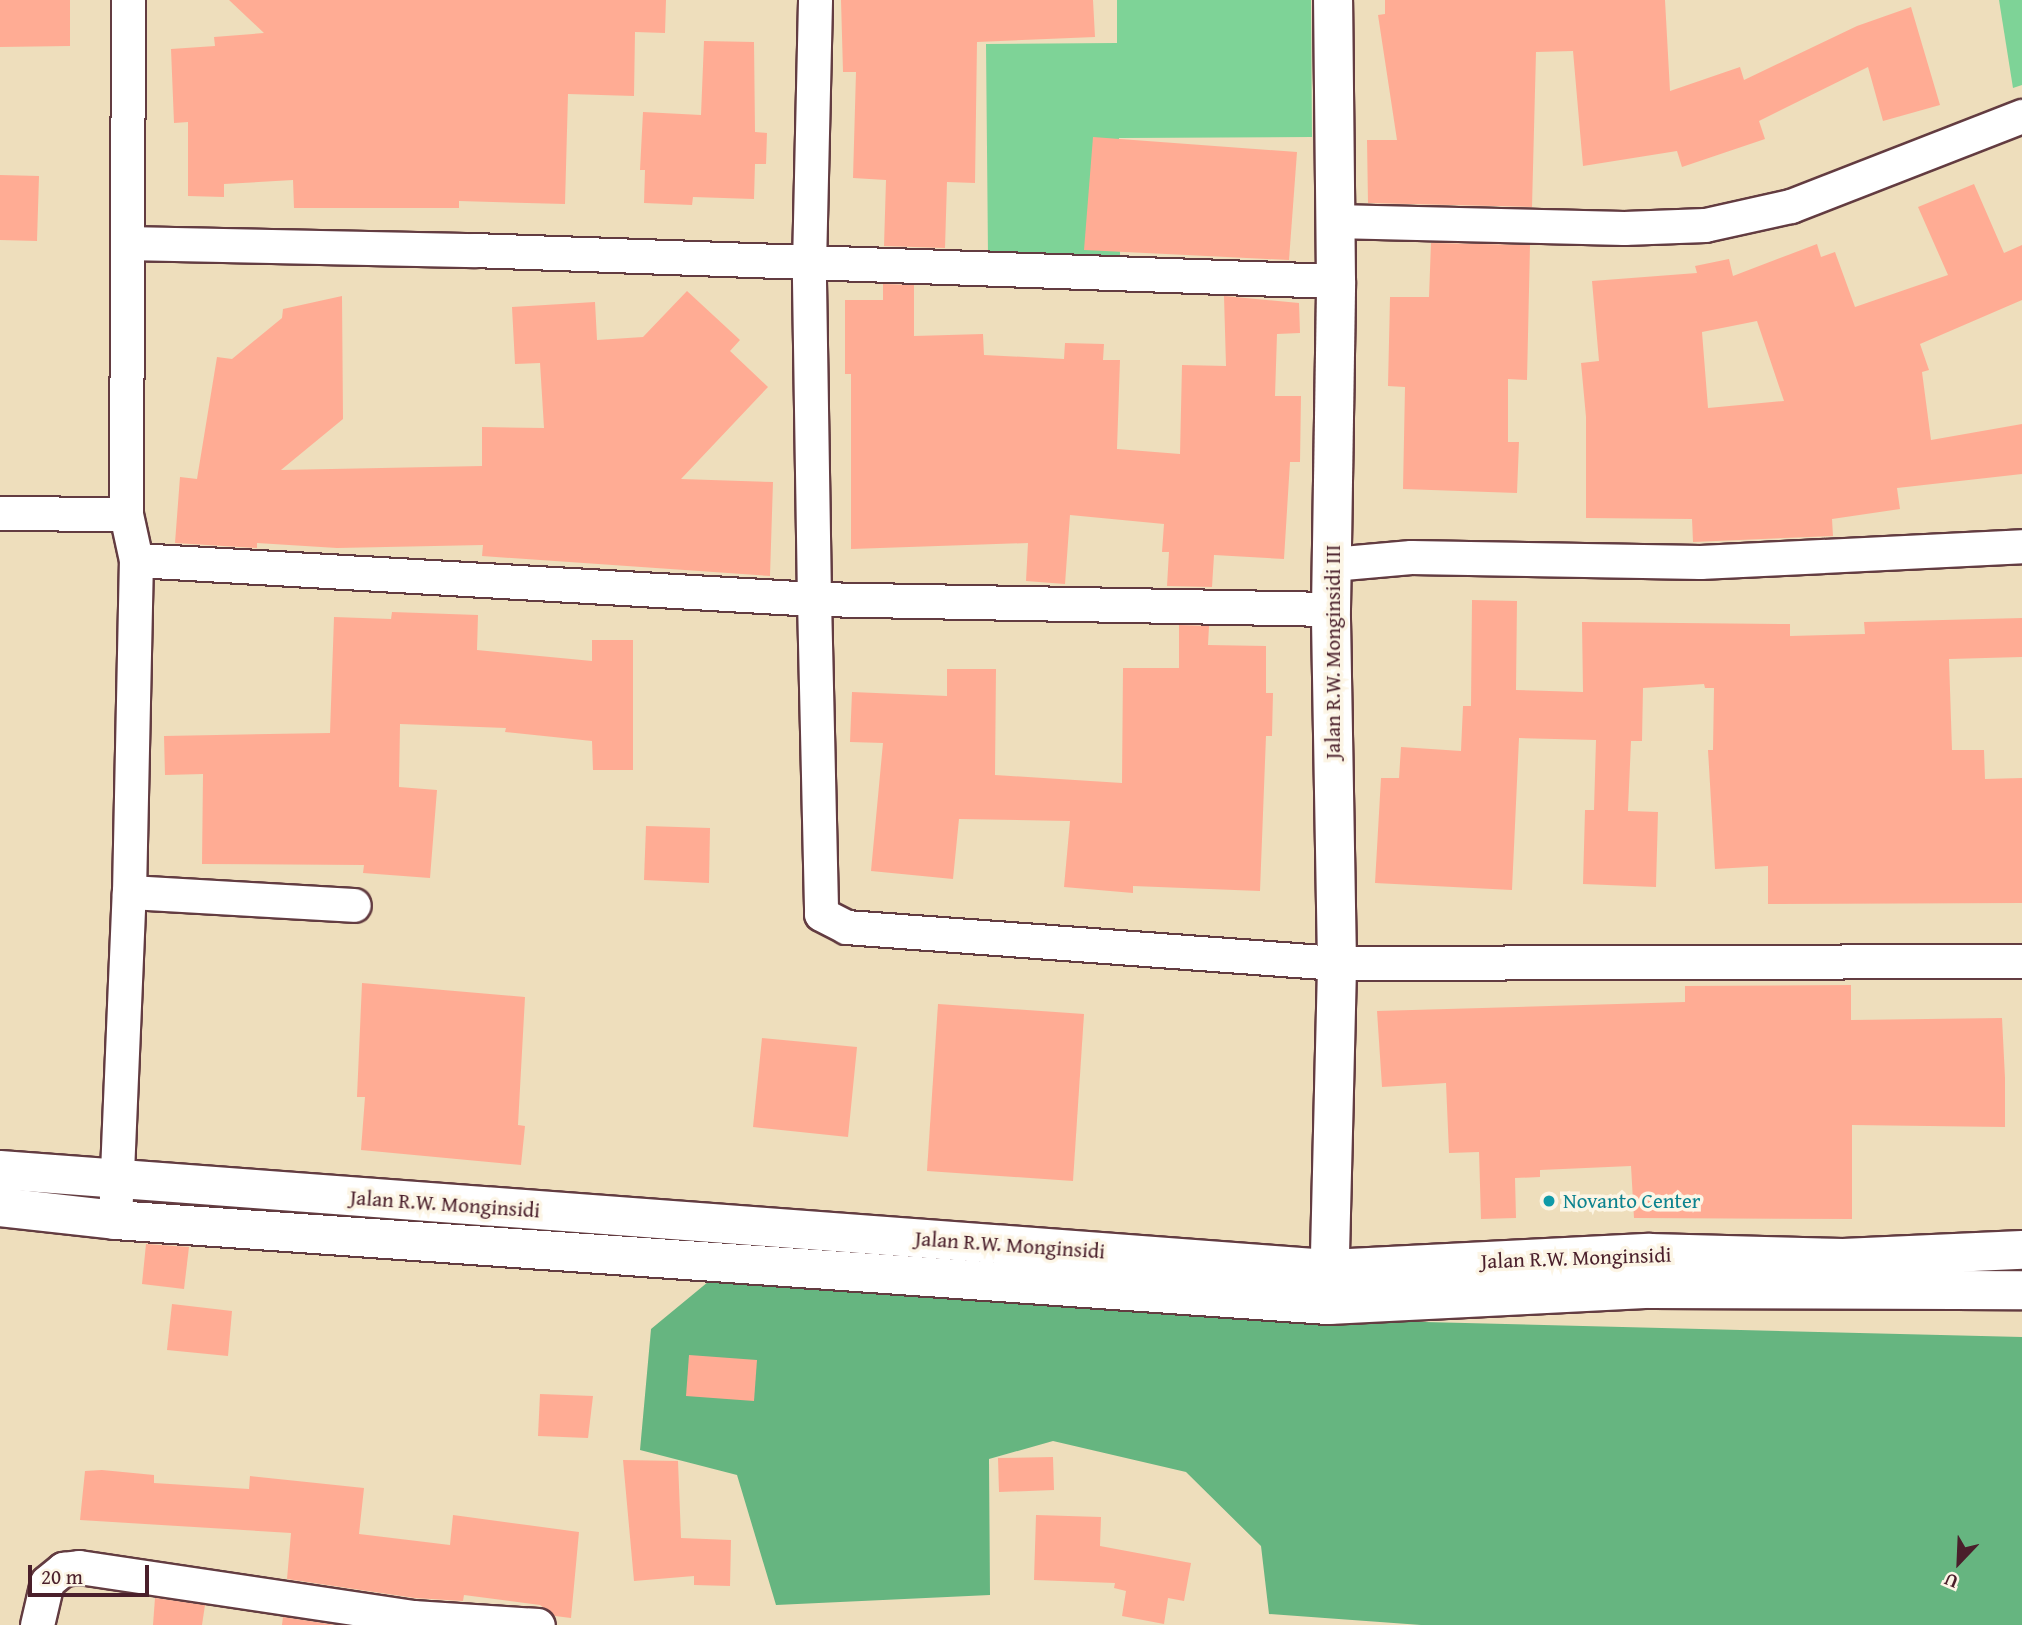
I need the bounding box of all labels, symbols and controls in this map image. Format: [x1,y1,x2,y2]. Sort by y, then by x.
street label: Jalan R.W. Monginsidi III [1320,545,1346,759]
street label: Jalan R.W. Monginsidi [349,1185,541,1223]
place label: Novanto Center [1563,1188,1701,1214]
marker: Novanto Center [1541,1193,1557,1209]
street label: Jalan R.W. Monginsidi [914,1226,1106,1264]
street label: Jalan R.W. Monginsidi [1480,1242,1672,1274]
north arrow [1924,1527,1994,1597]
scale bar [32,1552,152,1596]
text: 20 m [41,1561,83,1592]
text: U [1939,1566,1962,1597]

